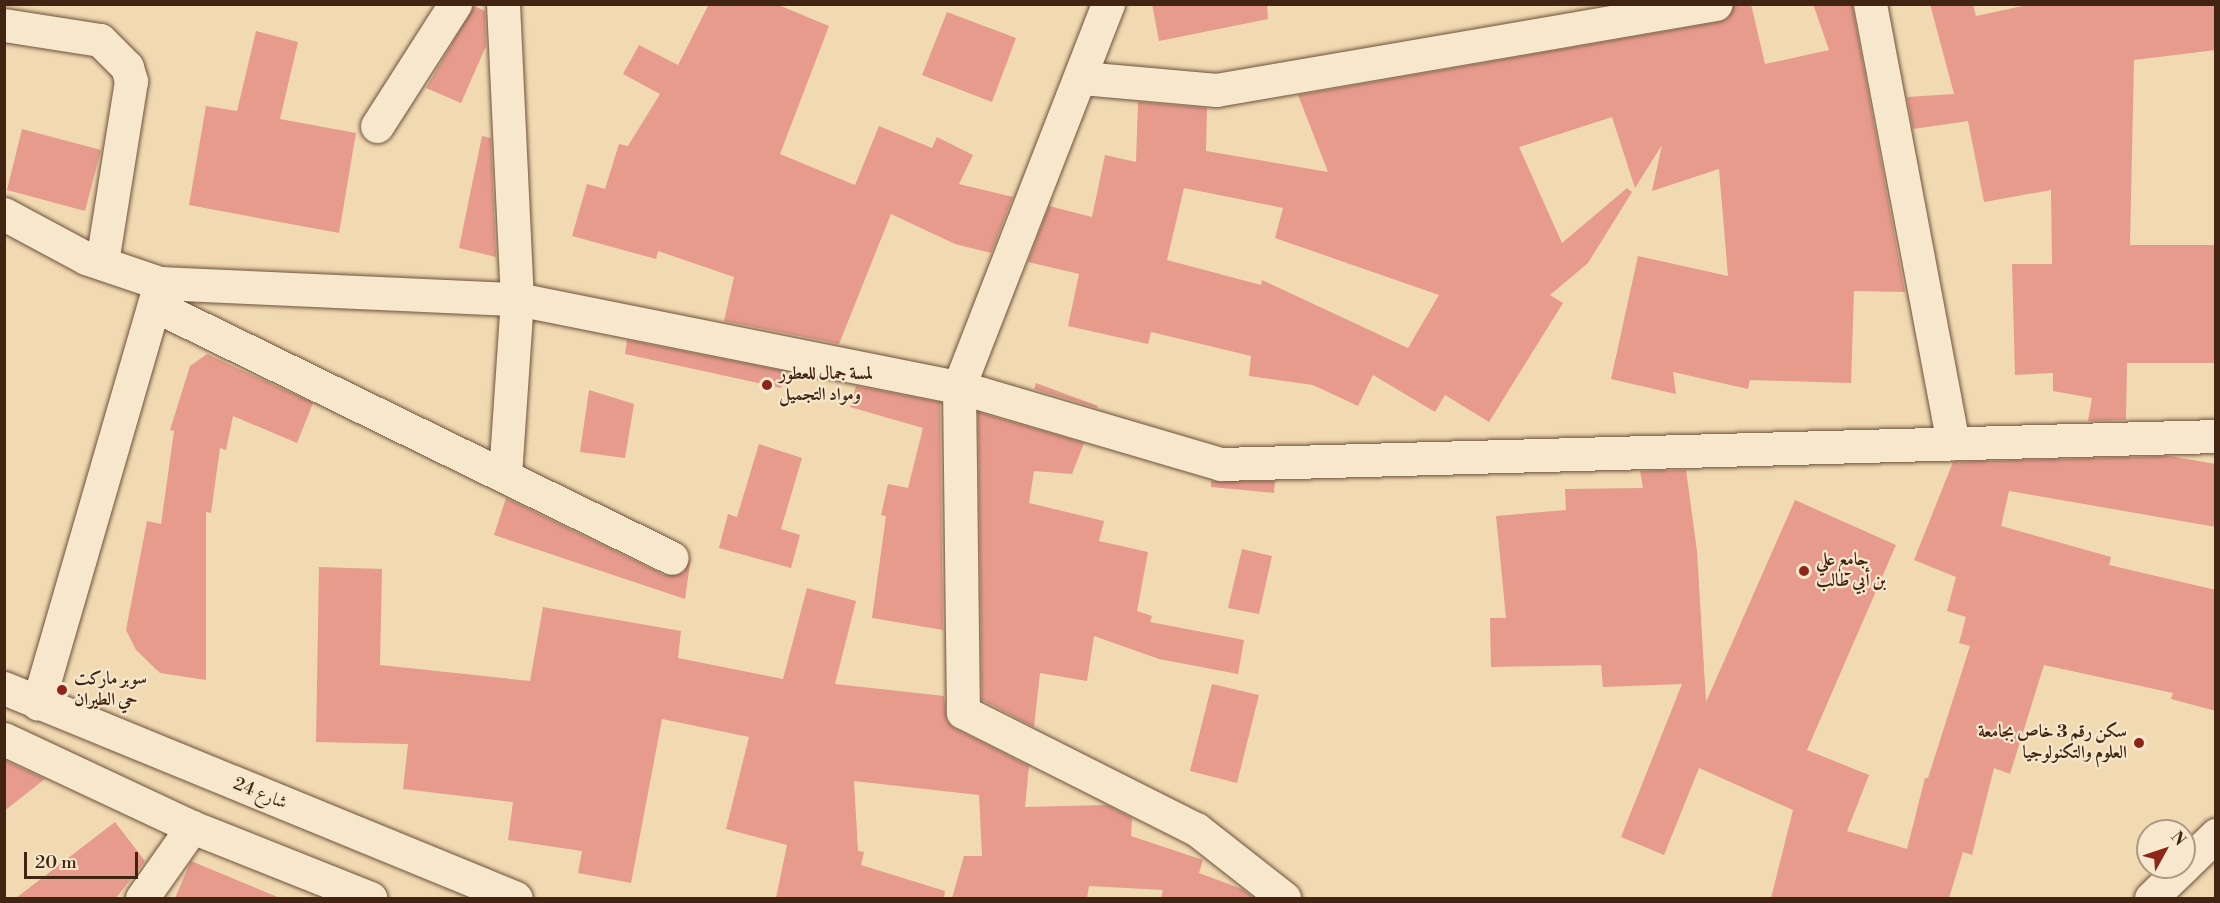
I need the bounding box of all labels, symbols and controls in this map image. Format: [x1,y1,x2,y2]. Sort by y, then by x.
place label: لمسة جمال للعطور ومواد التجميل [779,364,873,406]
marker: لمسة جمال للعطور ومواد التجميل [760,378,774,392]
place label: جامع علي بن أبي طالب [1816,550,1886,592]
marker: جامع علي بن أبي طالب [1797,564,1811,578]
place label: سوبر ماركت حي الطيران [74,669,147,712]
marker: سوبر ماركت حي الطيران [55,683,69,697]
place label: سكن رقم 3 خاص بجامعة العلوم والتكنولوجيا [1978,722,2127,764]
marker: سكن رقم 3 خاص بجامعة العلوم والتكنولوجيا [2132,736,2146,750]
street label: شارع 24 [230,773,290,815]
north arrow [2136,819,2196,879]
text: N [2167,827,2190,850]
scale bar [27,840,141,878]
text: 20 m [35,851,77,874]

